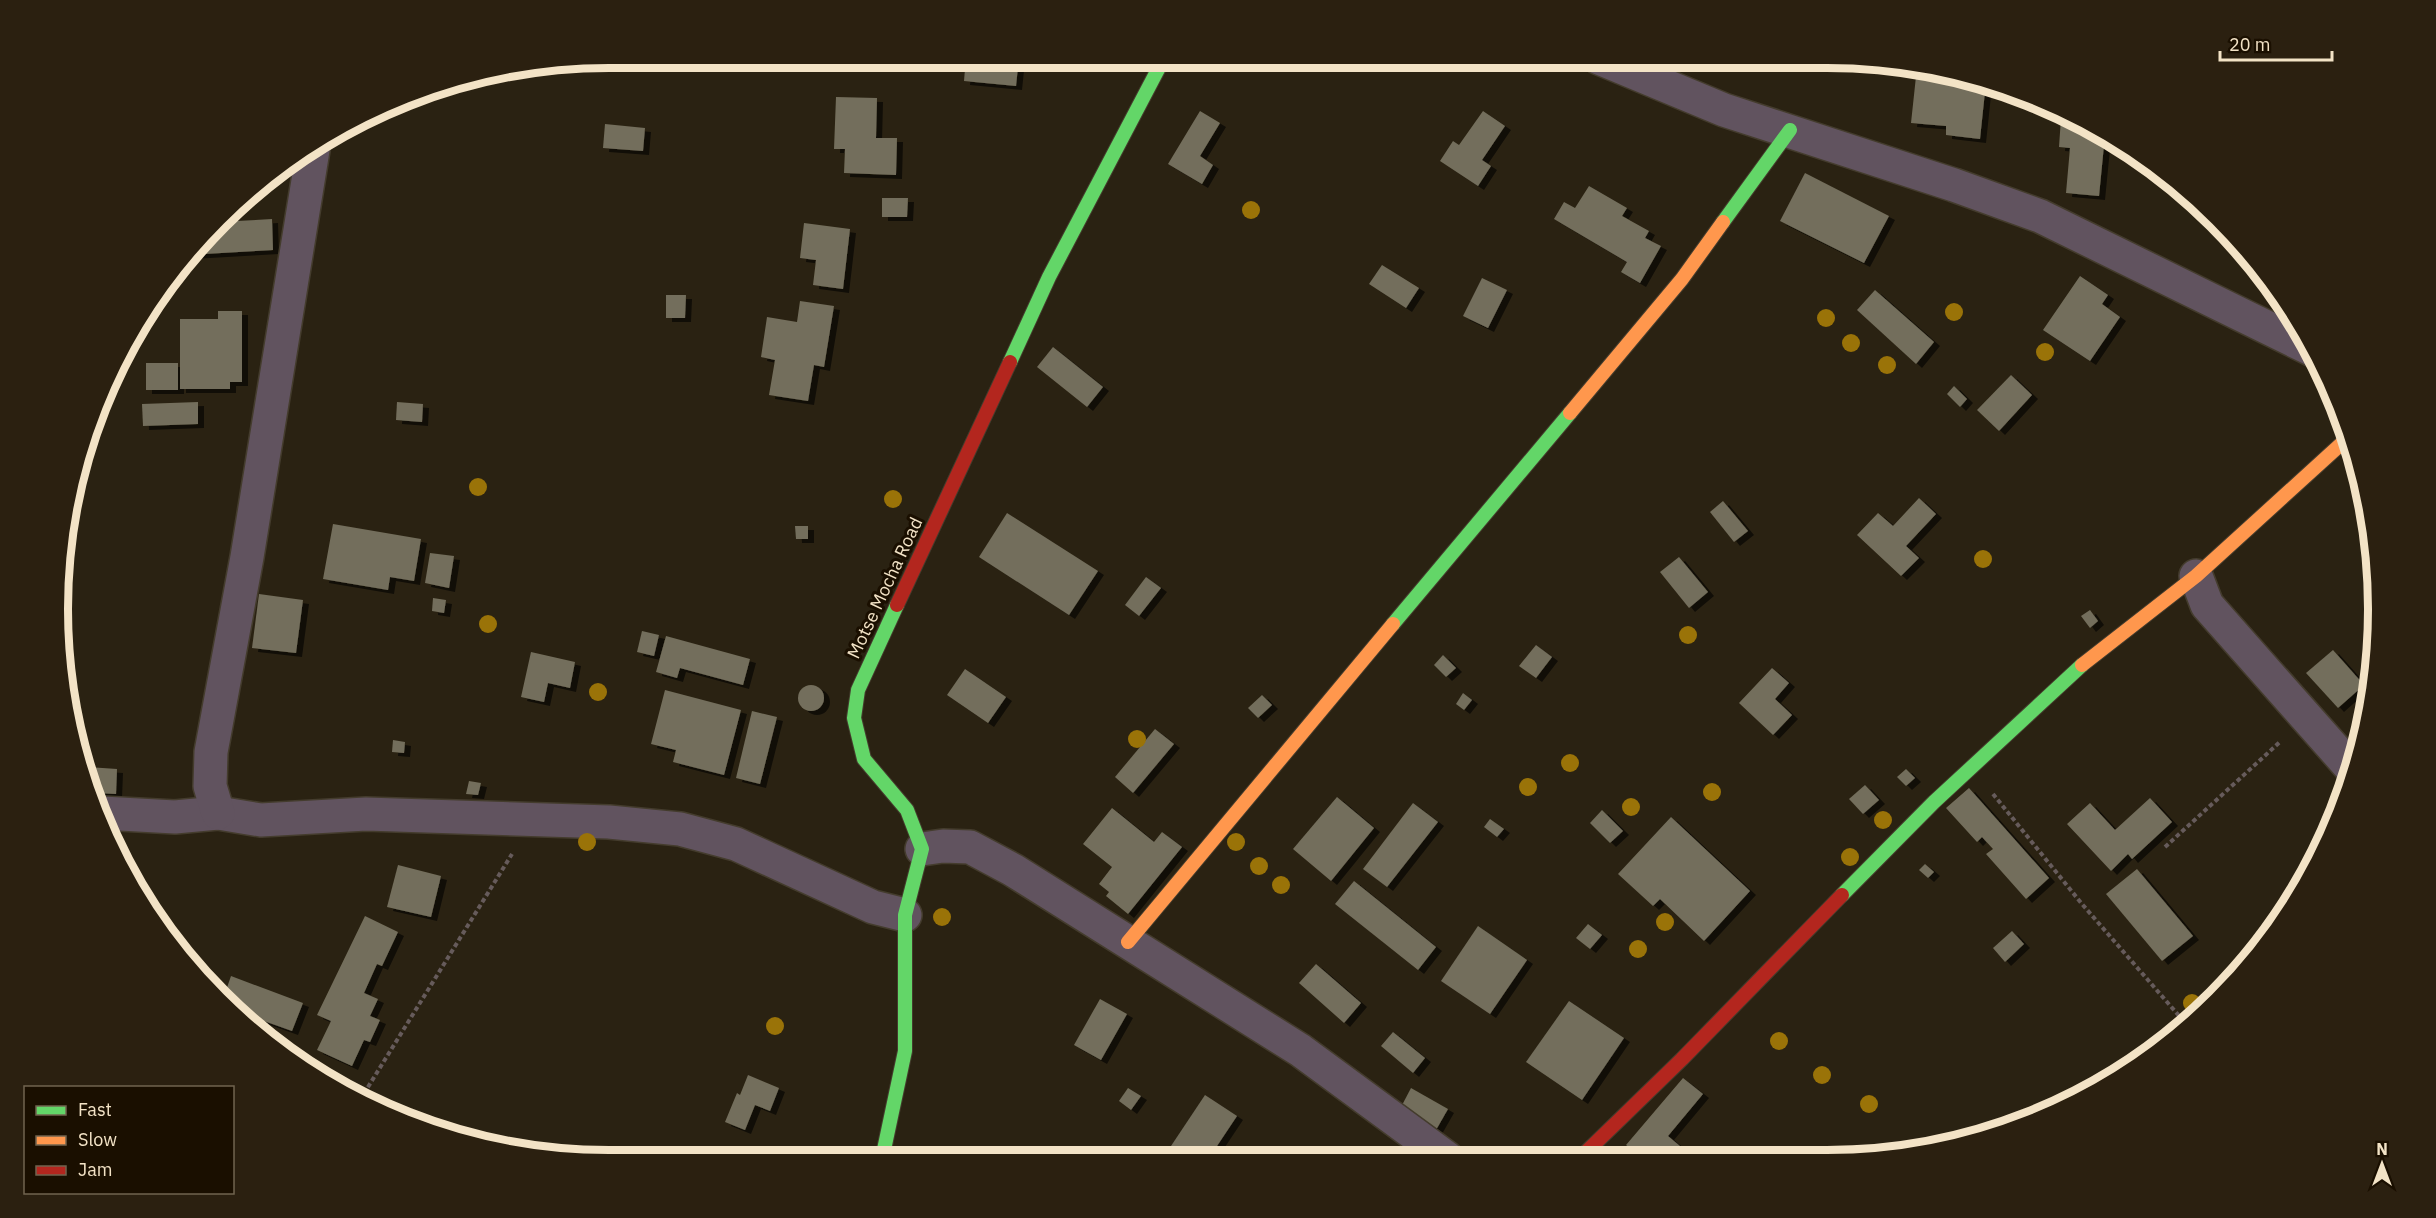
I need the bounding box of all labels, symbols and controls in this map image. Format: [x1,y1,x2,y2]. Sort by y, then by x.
scale bar [2220,24,2332,62]
text: 20 m [2229,33,2271,56]
street label: Motse Mocha Road [842,514,927,662]
legend [24,1086,234,1194]
text: Fast [78,1098,112,1121]
text: Slow [78,1128,117,1151]
north arrow [2352,1134,2412,1194]
text: N [2376,1139,2388,1159]
text: Jam [78,1158,113,1181]

